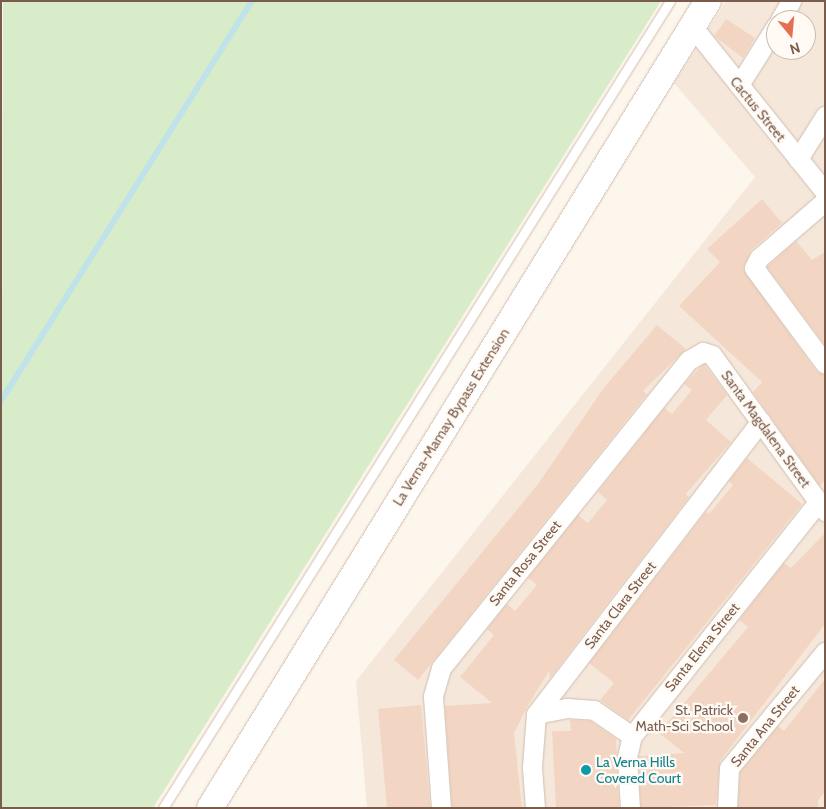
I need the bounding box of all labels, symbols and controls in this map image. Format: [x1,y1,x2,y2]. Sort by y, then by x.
north arrow [766,10,816,60]
text: N [788,38,802,58]
street label: Cactus Street [727,73,789,145]
street label: La Verna-Mamay Bypass Extension [389,325,513,509]
street label: Santa Magdalena Street [718,367,814,491]
street label: Santa Rosa Street [486,517,564,609]
street label: Santa Clara Street [581,558,659,652]
street label: Santa Elena Street [661,599,743,695]
street label: Santa Ana Street [727,682,803,770]
place label: St. Patrick Math-Sci School [636,702,733,734]
marker: St. Patrick Math-Sci School [737,712,749,724]
place label: La Verna Hills Covered Court [596,754,681,786]
marker: La Verna Hills Covered Court [580,764,592,776]

